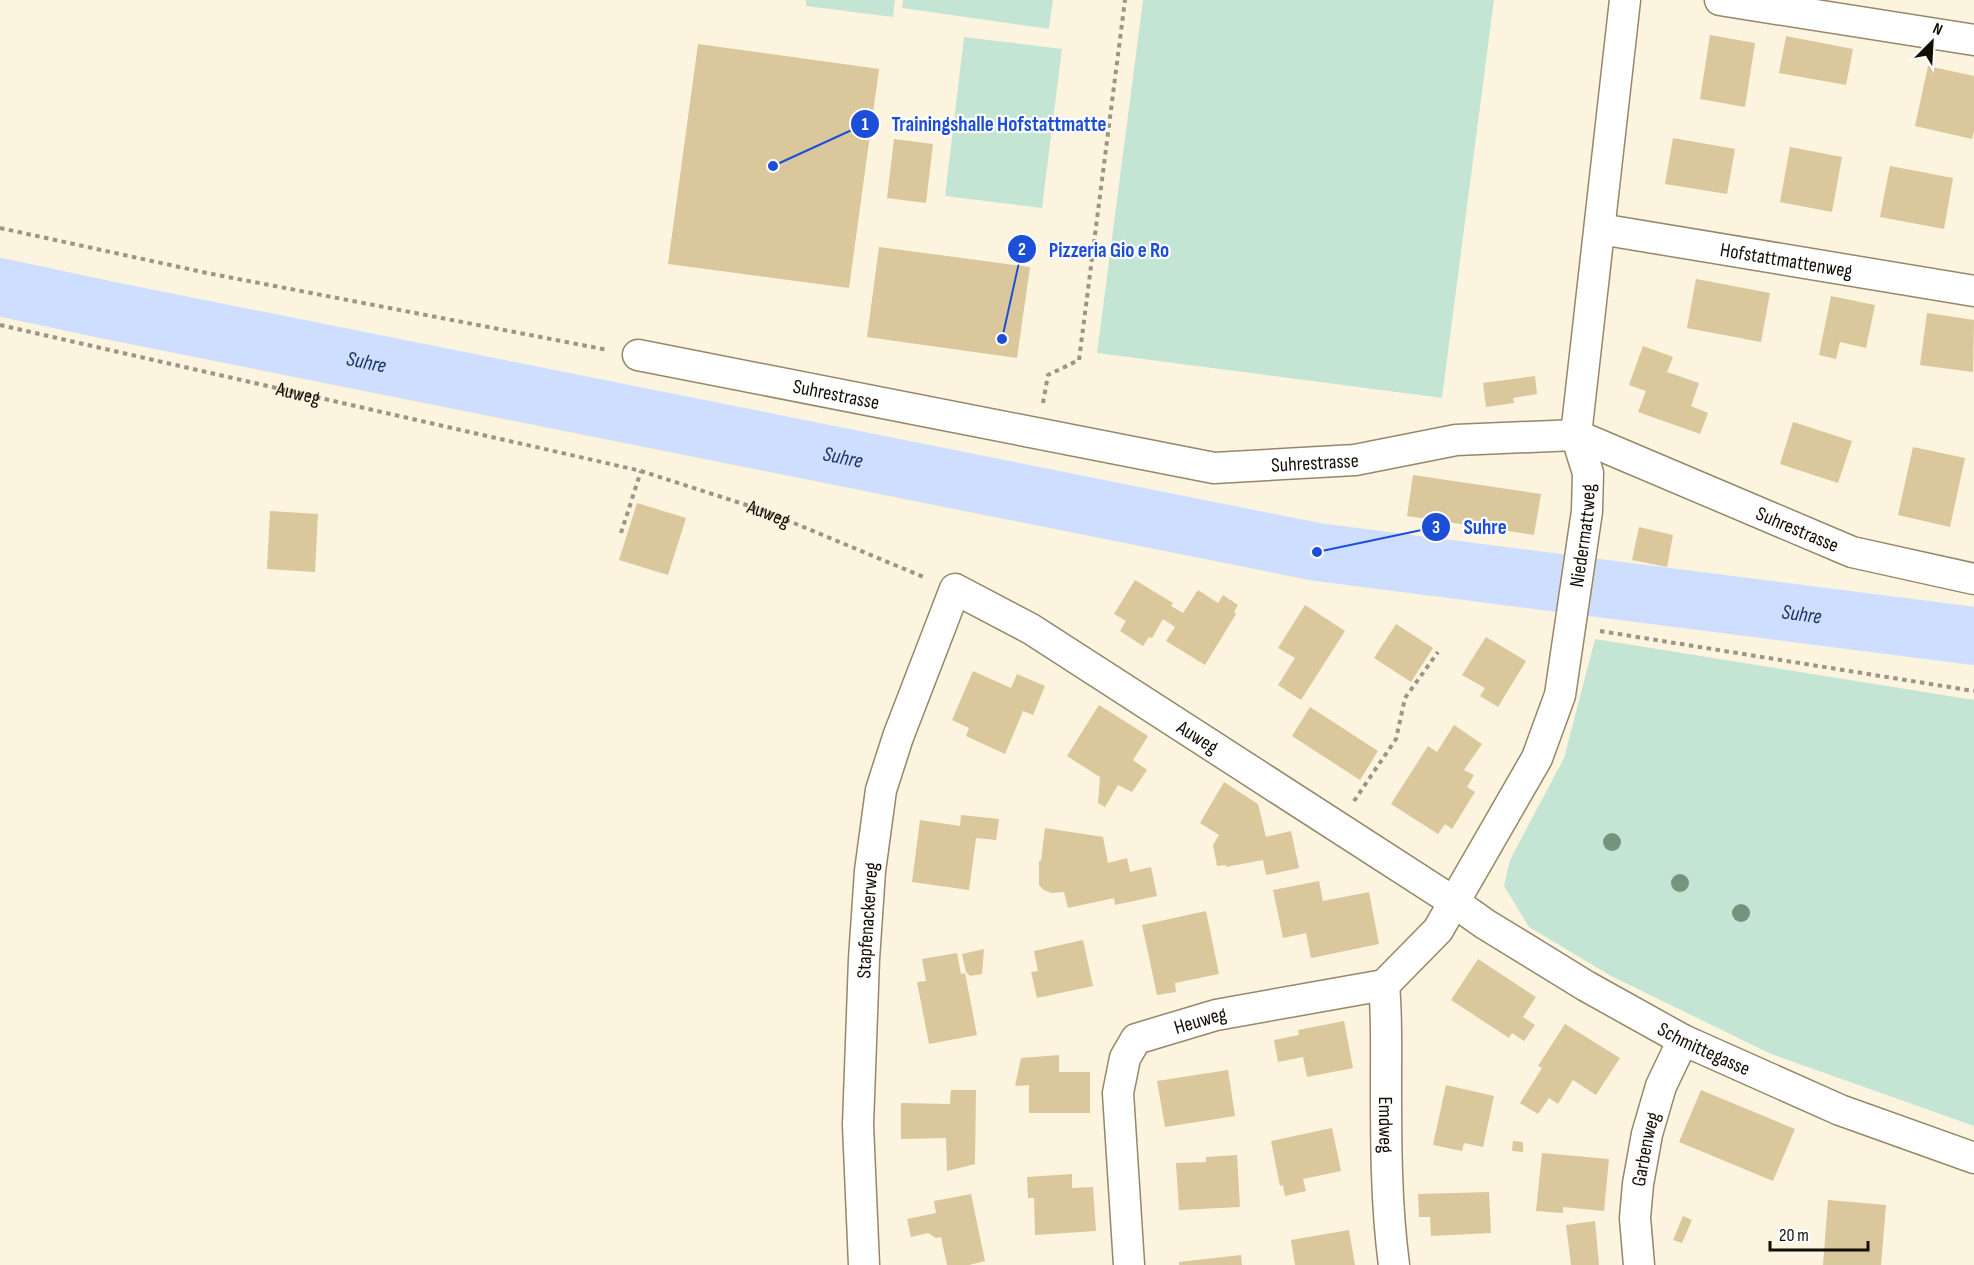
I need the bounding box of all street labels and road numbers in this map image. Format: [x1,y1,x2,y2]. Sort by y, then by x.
street label: Hofstattmattenweg [1718,238,1854,284]
street label: Suhrestrasse [791,375,881,415]
street label: Auweg [273,377,322,411]
street label: Suhrestrasse [1271,449,1359,478]
street label: Niedermattweg [1565,483,1601,589]
street label: Auweg [743,495,794,533]
street label: Suhrestrasse [1752,502,1842,558]
street label: Auweg [1172,715,1222,760]
street label: Stapfenackerweg [852,861,884,979]
street label: Heuweg [1171,1002,1229,1040]
street label: Schmittegasse [1653,1017,1754,1081]
street label: Emdweg [1373,1097,1397,1153]
street label: Garbenweg [1627,1109,1666,1188]

